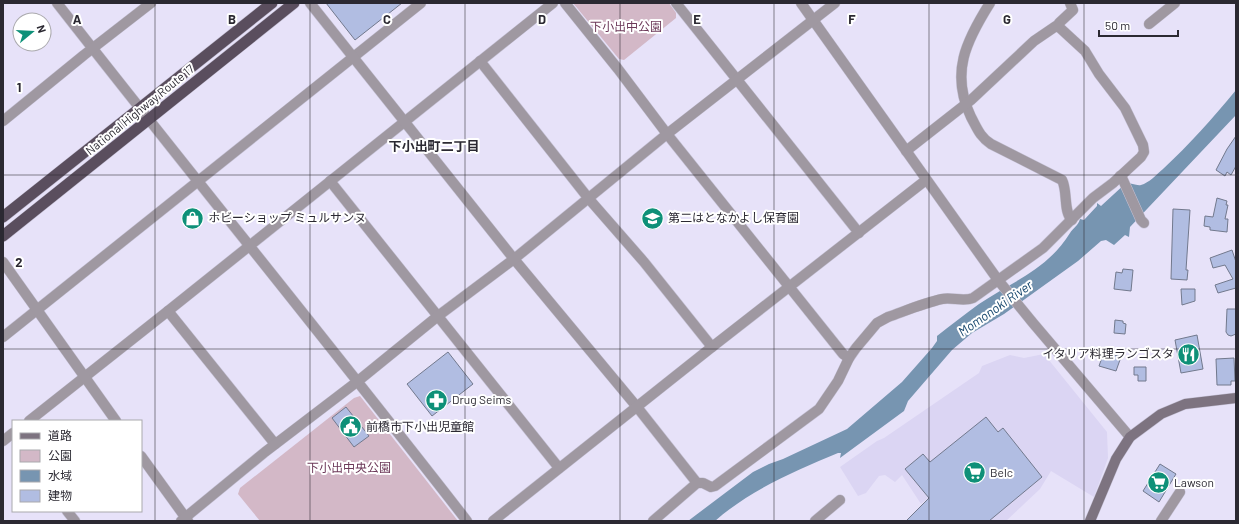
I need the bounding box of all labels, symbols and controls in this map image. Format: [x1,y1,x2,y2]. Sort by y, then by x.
text: A [73,11,82,27]
text: B [228,11,236,27]
text: C [383,11,391,27]
text: D [538,11,546,27]
text: E [693,11,701,27]
text: F [848,11,856,27]
text: G [1003,11,1011,27]
north arrow [12,12,52,52]
scale bar [1099,12,1178,38]
text: 50 m [1105,18,1130,32]
park label: 下小出中公園 [590,19,662,33]
text: N [35,23,49,34]
street label: National Highway Route 17 [82,61,197,157]
text: 1 [17,79,21,95]
district label: 下小出町二丁目 [388,138,480,154]
shop icon: ホビーショップ ミュルサンヌ [180,205,206,231]
school or university icon: 第二はとなかよし保育園 [639,205,665,231]
place label: ホビーショップ ミュルサンヌ [208,210,366,224]
place label: 第二はとなかよし保育園 [668,210,799,224]
text: 2 [15,254,23,270]
water label: Momonoki River [955,276,1035,339]
restaurant icon: イタリア料理ランゴスタ [1176,341,1202,367]
place label: イタリア料理ランゴスタ [1042,346,1174,360]
pharmacy icon: Drug Seims [423,387,449,413]
place label: Drug Seims [452,392,511,406]
public building icon: 前橋市下小出児童館 [337,414,363,440]
place label: 前橋市下小出児童館 [366,419,474,433]
legend [12,420,142,512]
text: 道路 [48,428,72,442]
text: 公園 [48,448,72,462]
park label: 下小出中央公園 [307,460,391,474]
supermarket icon: Belc [961,460,987,486]
place label: Belc [990,465,1013,479]
text: 水域 [48,468,72,482]
supermarket icon: Lawson [1146,470,1172,496]
place label: Lawson [1174,475,1214,489]
text: 建物 [48,488,72,502]

